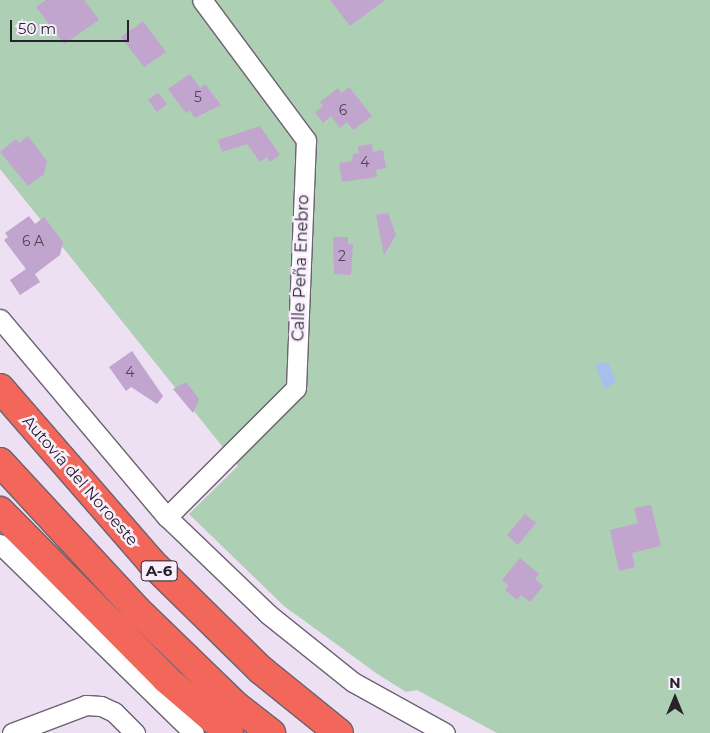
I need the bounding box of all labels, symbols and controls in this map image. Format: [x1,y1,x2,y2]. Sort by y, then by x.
scale bar [12,10,131,42]
text: 50 m [18,19,56,38]
house number: 5 [194,89,202,105]
house number: 6 [339,102,347,118]
house number: 4 [360,154,370,170]
street label: Calle Peña Enebro [289,194,313,342]
house number: 6 A [22,233,44,249]
house number: 2 [338,248,346,264]
house number: 4 [125,364,135,380]
street label: Autovía del Noroeste [18,412,142,550]
road number: A-6 [140,558,178,584]
north arrow [650,673,700,723]
text: N [669,674,681,692]

